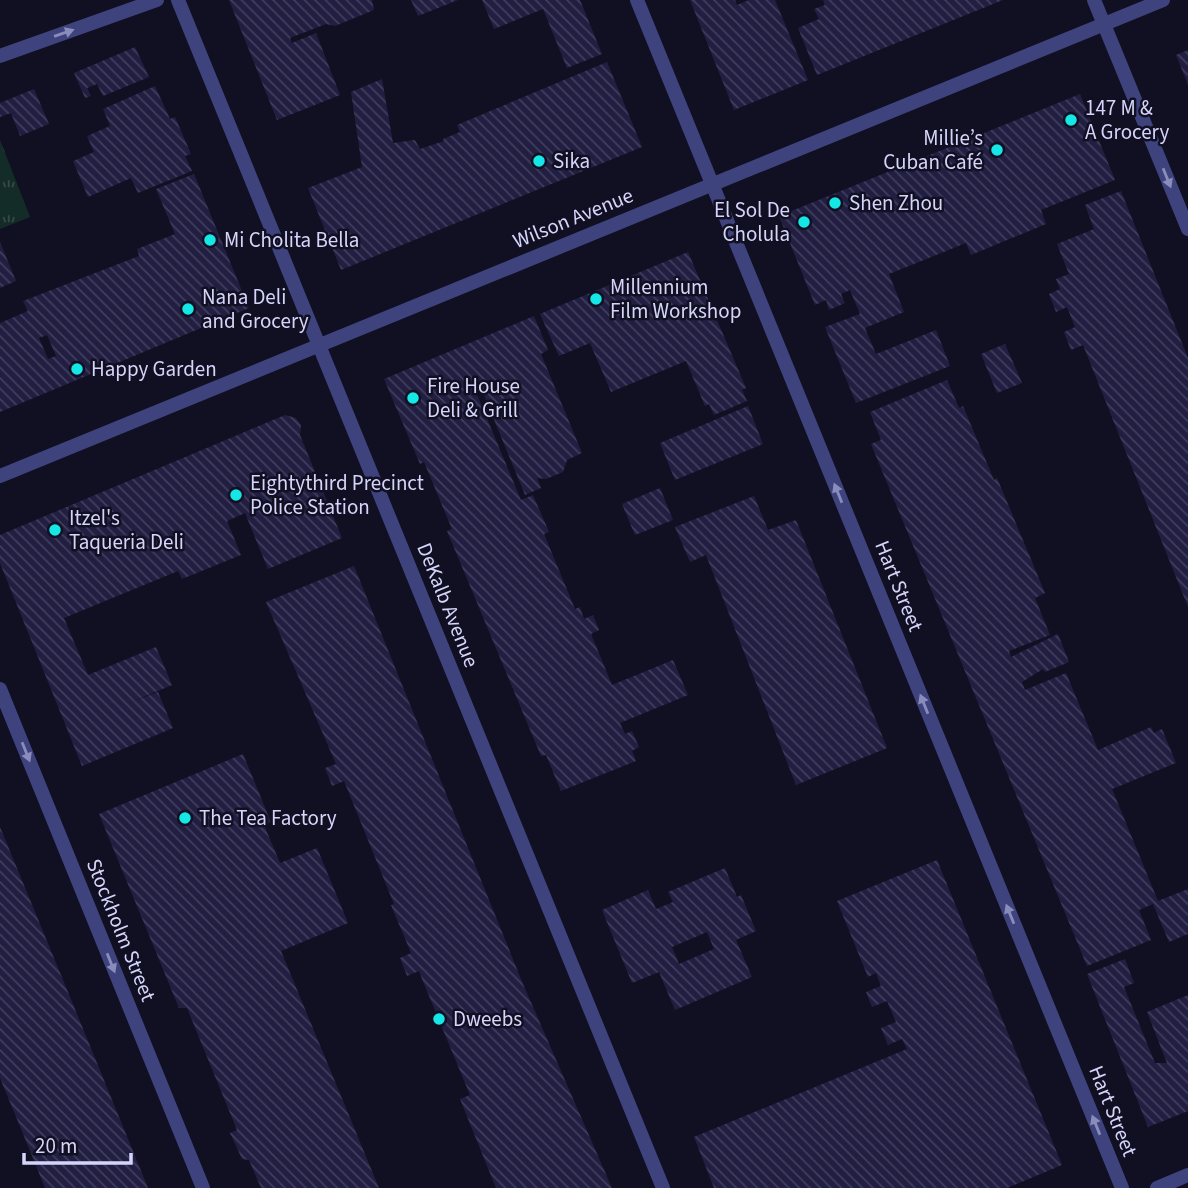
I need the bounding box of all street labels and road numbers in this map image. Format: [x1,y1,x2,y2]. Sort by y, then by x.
street label: Wilson Avenue [508,180,638,256]
street label: Hart Street [867,536,931,636]
street label: DeKalb Avenue [409,538,487,672]
street label: Stockholm Street [79,854,163,1006]
street label: Hart Street [1081,1061,1145,1161]

